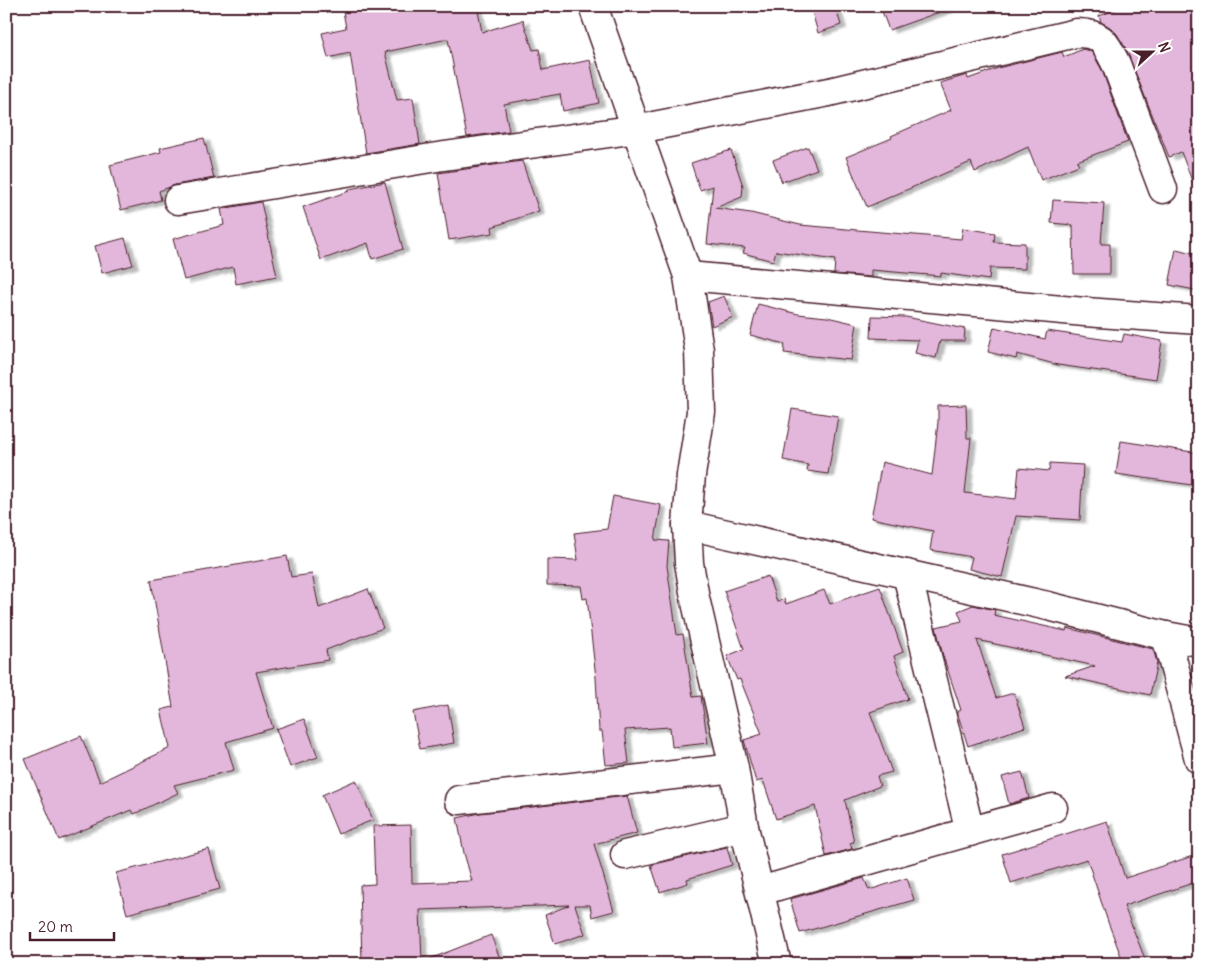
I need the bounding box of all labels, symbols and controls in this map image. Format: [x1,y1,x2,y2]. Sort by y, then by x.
north arrow [1128,28,1178,78]
text: N [1154,40,1174,55]
scale bar [30,910,114,942]
text: 20 m [38,917,73,936]

